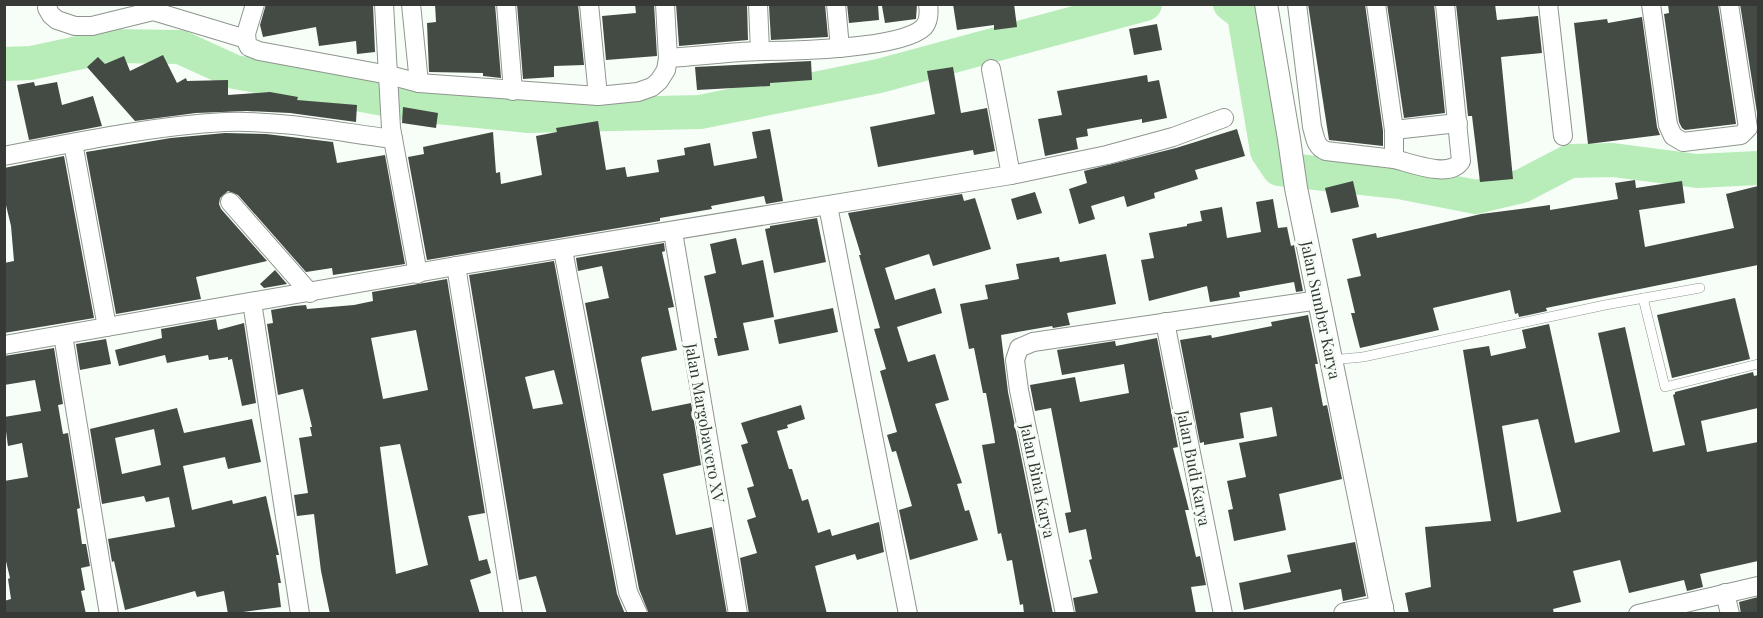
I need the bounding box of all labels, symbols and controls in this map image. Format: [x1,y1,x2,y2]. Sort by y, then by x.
street label: Jalan Sumber Karya [1296,238,1346,381]
street label: Jalan Margobawero XV [681,341,730,505]
street label: Jalan Budi Karya [1173,407,1216,528]
street label: Jalan Bina Karya [1016,421,1061,540]

